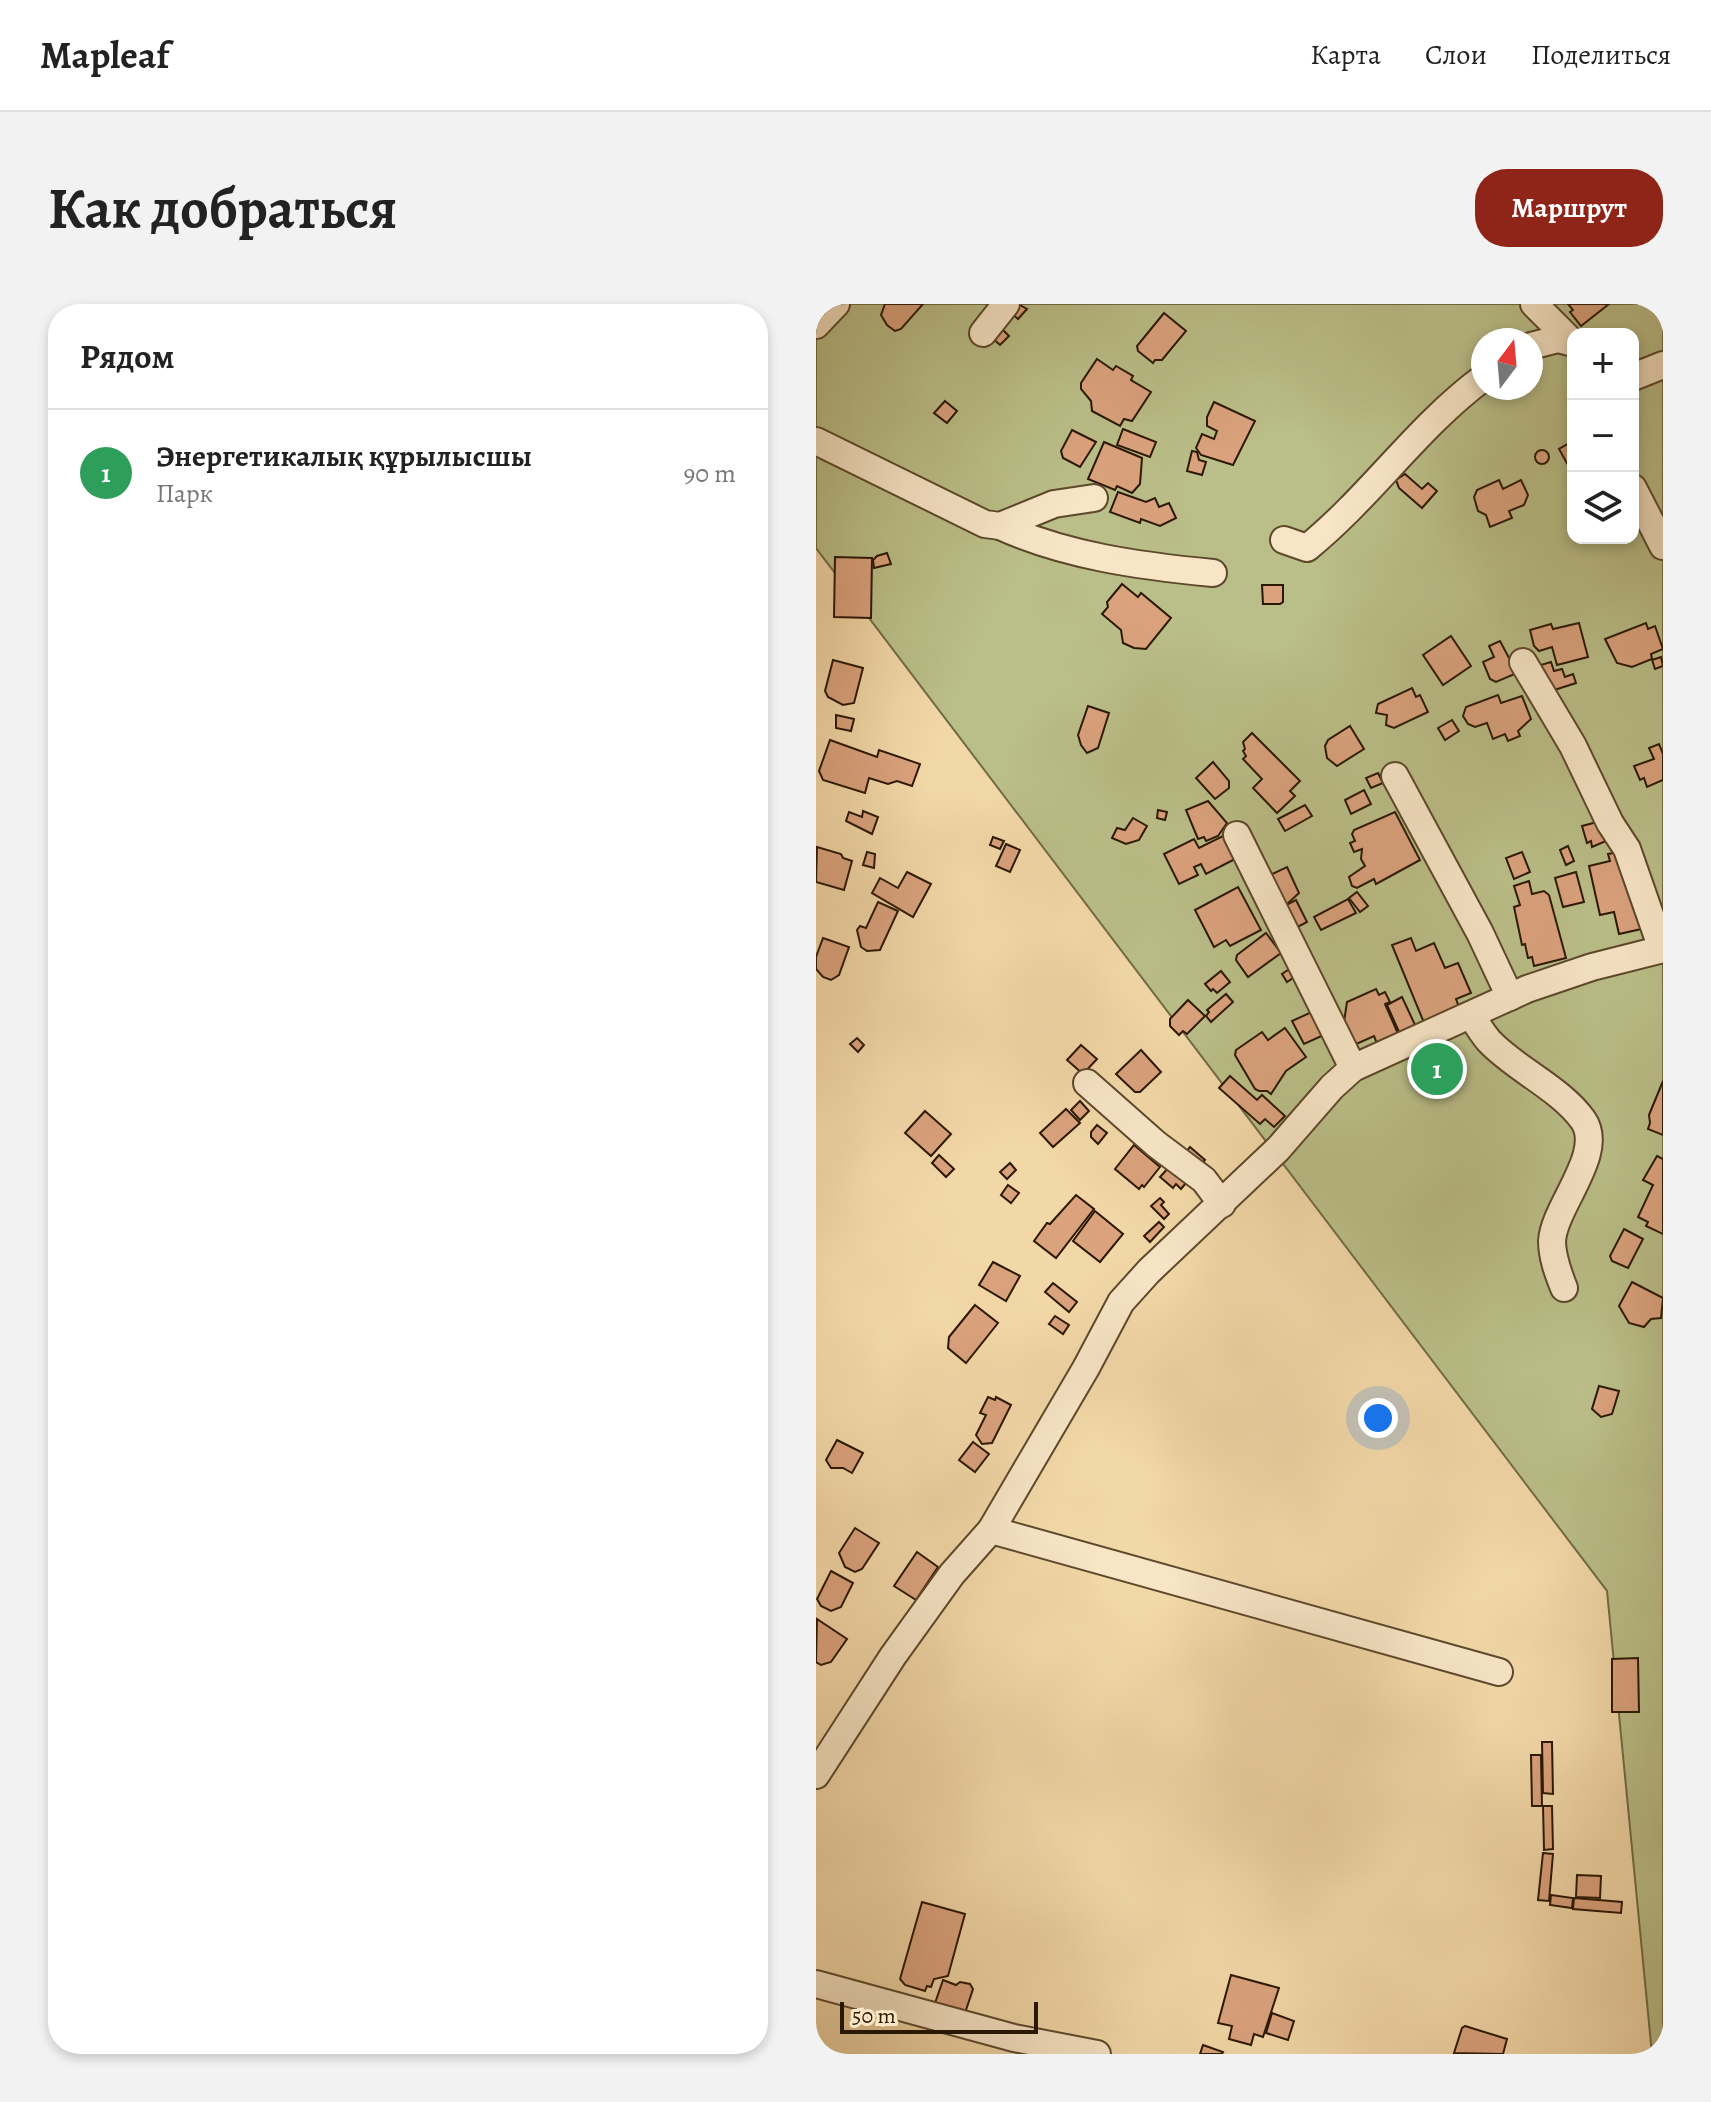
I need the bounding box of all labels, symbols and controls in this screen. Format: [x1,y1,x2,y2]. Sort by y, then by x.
text: Mapleaf [40,29,169,81]
text: Карта [1310,36,1381,74]
text: Слои [1425,36,1487,74]
text: Поделиться [1531,36,1671,74]
button: Маршрут [1475,169,1663,247]
text: Как добраться [48,170,397,246]
north arrow [1471,328,1543,400]
map controls [1567,328,1639,544]
button: + [1567,328,1639,400]
text: Рядом [80,333,174,380]
button: − [1567,400,1639,472]
text: Энергетикалық құрылысшы [156,436,532,476]
text: 1 [101,456,111,491]
text: 90 m [684,456,736,491]
button: layers [1567,472,1639,544]
text: Парк [156,476,213,511]
pin: 1 [1411,1039,1463,1099]
your location [1358,1398,1398,1438]
scale bar [840,1998,1038,2034]
text: 50 m [852,2001,896,2031]

